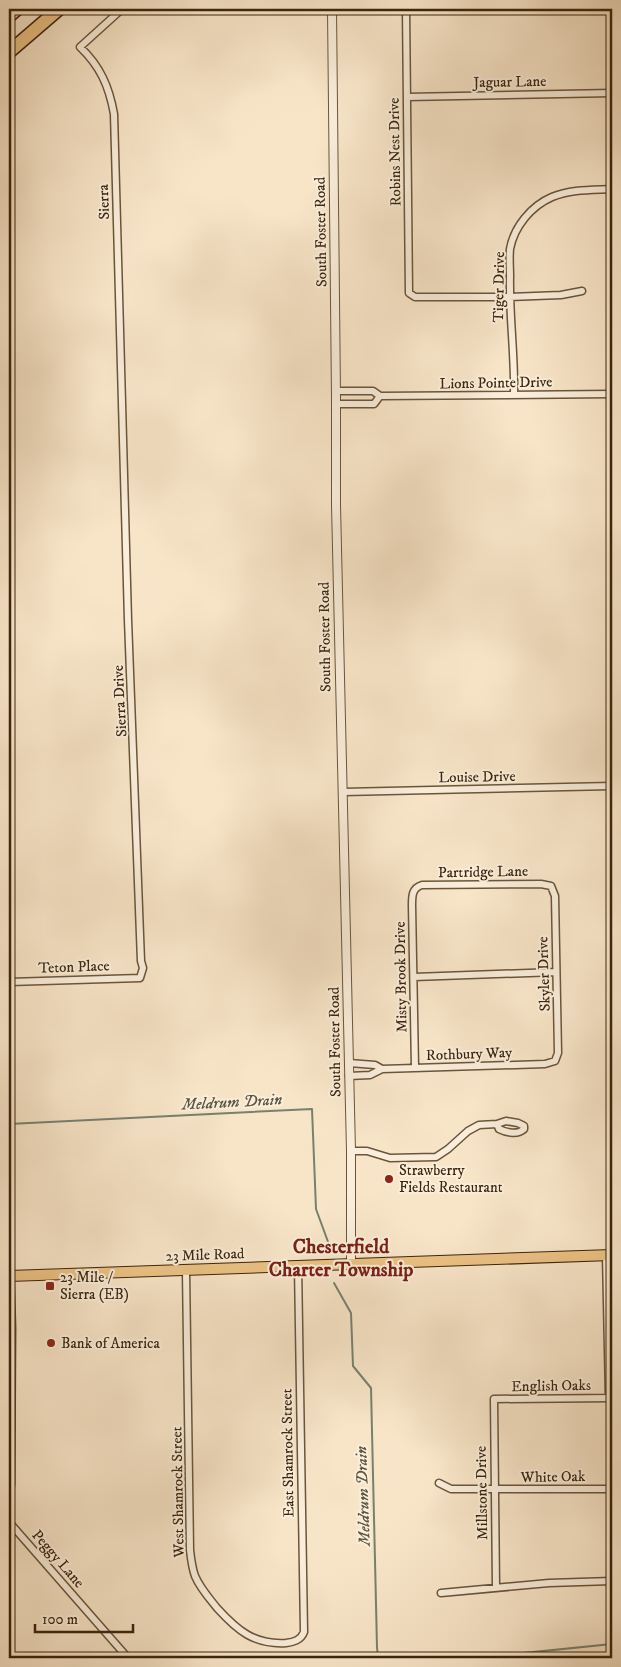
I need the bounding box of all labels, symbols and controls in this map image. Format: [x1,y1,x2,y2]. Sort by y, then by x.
street label: Jaguar Lane [471,72,547,92]
street label: Robins Nest Drive [385,97,405,207]
street label: South Foster Road [311,176,331,287]
street label: Sierra [94,183,114,220]
street label: Tiger Drive [489,251,509,323]
street label: Lions Pointe Drive [439,373,553,393]
street label: South Foster Road [315,581,335,692]
street label: Sierra Drive [109,665,131,737]
street label: Louise Drive [438,767,516,787]
street label: Partridge Lane [438,862,528,882]
street label: Misty Brook Drive [391,921,411,1033]
street label: Skyler Drive [533,936,555,1012]
street label: Teton Place [38,956,110,978]
street label: South Foster Road [325,986,345,1097]
street label: Rothbury Way [426,1043,513,1065]
water label: Meldrum Drain [181,1089,282,1115]
place label: Strawberry Fields Restaurant [399,1161,503,1197]
marker: Strawberry Fields Restaurant [383,1173,395,1185]
district label: Chesterfield Charter Township [269,1235,413,1283]
street label: 23 Mile Road [165,1244,245,1266]
place label: 23 Mile / Sierra (EB) [60,1268,129,1304]
marker: 23 Mile / Sierra (EB) [44,1280,56,1292]
place label: Bank of America [61,1334,160,1353]
marker: Bank of America [45,1337,57,1349]
street label: English Oaks [511,1376,591,1396]
street label: East Shamrock Street [277,1388,299,1518]
street label: West Shamrock Street [167,1426,189,1559]
water label: Meldrum Drain [351,1446,375,1547]
street label: Millstone Drive [472,1446,492,1540]
street label: White Oak [520,1467,586,1487]
street label: Peggy Lane [28,1526,88,1592]
scale bar [35,1602,132,1634]
text: 100 m [42,1610,78,1629]

